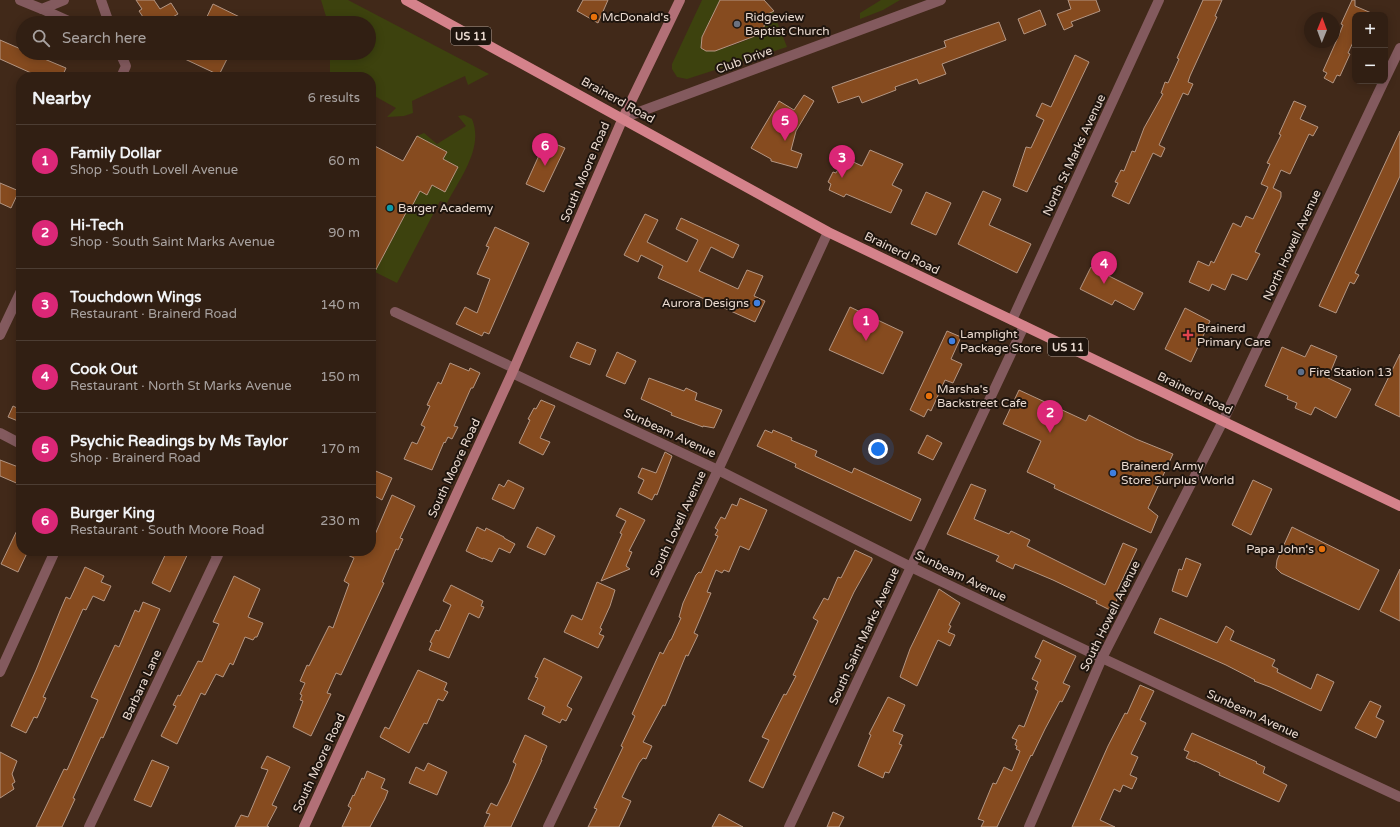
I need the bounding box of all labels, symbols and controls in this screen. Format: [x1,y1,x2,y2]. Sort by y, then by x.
place label: McDonald's [602,10,669,24]
place label: Ridgeview Baptist Church [745,10,830,38]
marker: McDonald's [589,12,599,22]
north arrow [1304,12,1340,48]
map controls [1352,12,1388,84]
button: + [1352,12,1388,48]
search box [16,16,376,60]
marker: Ridgeview Baptist Church [732,19,742,29]
icon: search [30,27,52,49]
road number: US 11 [451,27,491,45]
text: Search here [62,29,146,47]
street label: Club Drive [714,43,774,77]
button: − [1352,48,1388,84]
street label: Brainerd Road [579,74,657,126]
text: Nearby [32,88,91,109]
text: 6 results [308,90,360,106]
street label: North St Marks Avenue [1040,92,1108,218]
pin: 5 [772,108,798,141]
street label: South Moore Road [558,120,612,224]
pin: 6 [532,133,558,166]
text: Family Dollar [70,144,161,162]
pin: 3 [829,145,855,178]
text: 1 [41,153,49,169]
text: 60 m [328,153,360,169]
text: Shop · South Lovell Avenue [70,162,238,178]
street label: North Howell Avenue [1260,187,1324,303]
place label: Barger Academy [398,201,494,215]
marker: Barger Academy [385,203,395,213]
text: Hi-Tech [70,216,124,234]
text: 2 [41,225,49,241]
text: 90 m [328,225,360,241]
street label: Brainerd Road [862,229,942,277]
text: Shop · South Saint Marks Avenue [70,234,275,250]
pin: 4 [1091,251,1117,284]
text: Touchdown Wings [70,288,202,306]
place label: Aurora Designs [662,296,749,310]
text: 3 [41,297,49,313]
text: 140 m [320,297,360,313]
marker: Aurora Designs [752,298,762,308]
text: Restaurant · Brainerd Road [70,306,237,322]
pin: 1 [853,308,879,341]
place label: Brainerd Primary Care [1197,321,1271,349]
place label: Lamplight Package Store [960,327,1042,355]
marker: Brainerd Primary Care [1182,329,1194,341]
marker: Lamplight Package Store [947,336,957,346]
road number: US 11 [1048,338,1088,356]
text: Cook Out [70,360,137,378]
place label: Fire Station 13 [1309,365,1392,379]
marker: Fire Station 13 [1296,367,1306,377]
text: 4 [41,369,49,385]
text: 150 m [320,369,360,385]
street label: Brainerd Road [1155,369,1235,417]
text: Restaurant · North St Marks Avenue [70,378,292,394]
place label: Marsha's Backstreet Cafe [937,382,1027,410]
marker: Marsha's Backstreet Cafe [924,391,934,401]
pin: 2 [1037,400,1063,433]
street label: Sunbeam Avenue [622,406,719,461]
street label: South Moore Road [425,416,483,520]
text: Psychic Readings by Ms Taylor [70,432,288,450]
your location [868,439,888,459]
text: 5 [41,441,49,457]
text: 170 m [320,441,360,457]
text: Shop · Brainerd Road [70,450,201,466]
place label: Brainerd Army Store Surplus World [1121,459,1234,487]
street label: South Lovell Avenue [647,468,709,580]
marker: Brainerd Army Store Surplus World [1108,468,1118,478]
text: Burger King [70,504,155,522]
text: 6 [41,513,49,529]
text: 230 m [320,513,360,529]
text: Restaurant · South Moore Road [70,522,265,538]
place label: Papa John's [1246,542,1314,556]
marker: Papa John's [1317,544,1327,554]
street label: Sunbeam Avenue [913,548,1009,604]
street label: South Howell Avenue [1077,558,1143,674]
street label: South Saint Marks Avenue [826,565,902,707]
street label: Barbara Lane [120,647,165,722]
street label: Sunbeam Avenue [1205,687,1302,742]
street label: South Moore Road [290,711,348,815]

